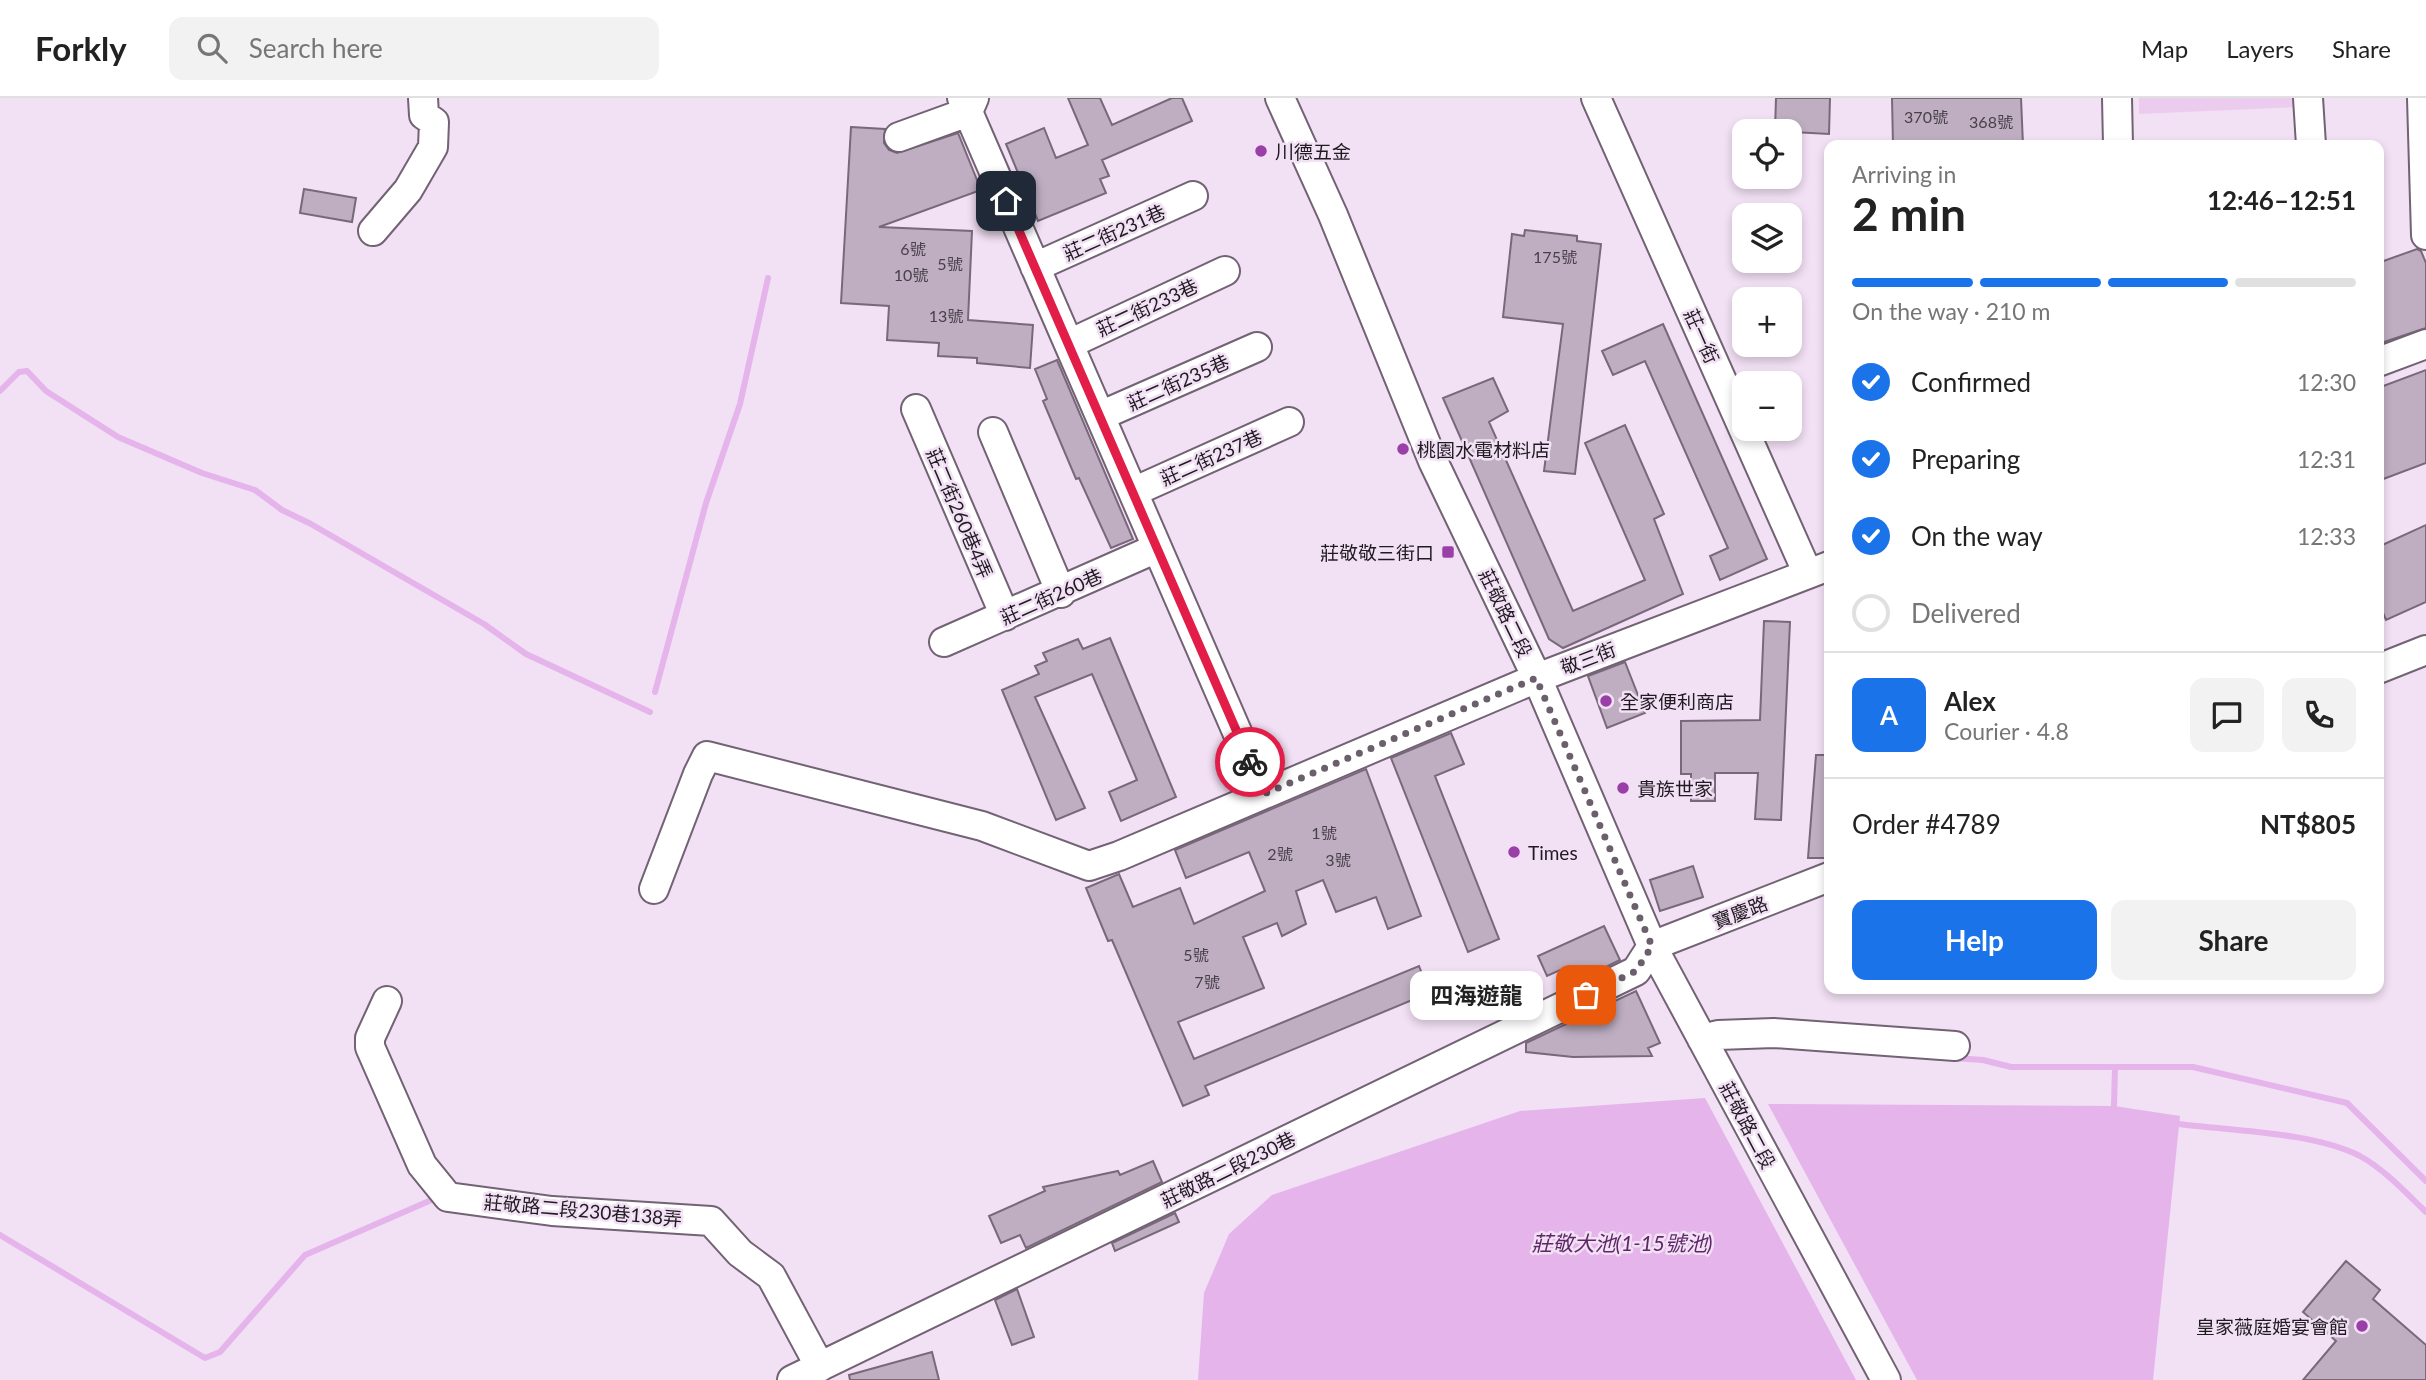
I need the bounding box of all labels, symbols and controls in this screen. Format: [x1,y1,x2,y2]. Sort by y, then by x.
search box [169,17,659,80]
text: Forkly [35,28,127,68]
icon: search [193,29,231,67]
text: Search here [249,32,383,64]
text: Map [2141,34,2188,63]
text: Layers [2226,34,2294,63]
text: Share [2332,34,2391,63]
house number: 370號 [1904,107,1948,126]
house number: 368號 [1969,112,2013,131]
map controls [1732,119,1802,441]
button: locate [1732,119,1802,189]
place label: 川德五金 [1275,140,1351,163]
marker: 川德五金 [1253,143,1269,159]
text: Arriving in [1852,160,1956,188]
pin [976,171,1036,231]
icon: home [987,182,1025,220]
text: 12:46–12:51 [2207,184,2356,216]
text: 2 min [1852,186,1966,241]
street label: 莊二街231巷 [1060,199,1168,265]
button: layers [1732,203,1802,273]
house number: 6號 [900,239,926,258]
house number: 175號 [1533,247,1577,266]
house number: 5號 [937,254,963,273]
house number: 10號 [894,265,928,284]
street label: 莊二街233巷 [1093,274,1201,340]
button: + [1732,287,1802,357]
text: On the way · 210 m [1852,297,2051,325]
street label: 莊一街 [1680,305,1724,367]
house number: 13號 [929,306,963,325]
street label: 莊二街235巷 [1124,349,1232,415]
icon: check [1852,363,1890,401]
text: Confirmed [1911,366,2031,398]
text: 12:30 [2297,368,2356,396]
button: − [1732,371,1802,441]
street label: 莊二街237巷 [1157,424,1265,490]
place label: 桃園水電材料店 [1417,438,1550,461]
icon: check [1852,440,1890,478]
marker: 桃園水電材料店 [1395,441,1411,457]
text: Preparing [1911,443,2020,475]
street label: 莊二街260巷4弄 [922,444,998,582]
text: 12:31 [2297,445,2356,473]
icon: check [1852,517,1890,555]
text: On the way [1911,520,2043,552]
text: 12:33 [2297,522,2356,550]
place label: 莊敬敬三街口 [1320,541,1434,564]
marker: 莊敬敬三街口 [1440,544,1456,560]
street label: 莊二街260巷 [997,563,1105,629]
street label: 莊敬路二段 [1475,565,1537,661]
text: Delivered [1911,597,2021,629]
street label: 敬三街 [1557,637,1619,679]
button: chat [2190,678,2264,752]
button: phone [2282,678,2356,752]
text: Alex [1944,685,1996,717]
place label: 全家便利商店 [1620,690,1734,713]
marker: 全家便利商店 [1598,693,1614,709]
text: A [1880,699,1898,731]
text: Courier · 4.8 [1944,717,2069,745]
courier [1215,727,1285,797]
icon: bike [1231,743,1269,781]
place label: 貴族世家 [1637,777,1713,800]
marker: 貴族世家 [1615,780,1631,796]
text: Order #4789 [1852,808,2001,840]
text: NT$805 [2260,808,2356,840]
house number: 1號 [1311,823,1337,842]
place label: Times [1528,841,1578,864]
house number: 2號 [1267,844,1293,863]
marker: Times [1506,844,1522,860]
house number: 3號 [1325,850,1351,869]
street label: 寶慶路 [1709,891,1771,933]
button: Help [1852,900,2097,980]
button: Share [2111,900,2356,980]
house number: 5號 [1183,945,1209,964]
pin [1556,965,1616,1025]
callout: 四海遊龍 [1411,970,1544,1020]
house number: 7號 [1194,972,1220,991]
icon: bag [1567,976,1605,1014]
text: 四海遊龍 [1431,981,1523,1009]
street label: 莊敬路二段 [1716,1078,1780,1172]
street label: 莊敬路二段230巷 [1157,1126,1299,1212]
street label: 莊敬路二段230巷138弄 [483,1190,683,1230]
water label: 莊敬大池(1-15號池) [1532,1230,1712,1255]
place label: 皇家薇庭婚宴會館 [2196,1315,2348,1338]
marker: 皇家薇庭婚宴會館 [2354,1318,2370,1334]

